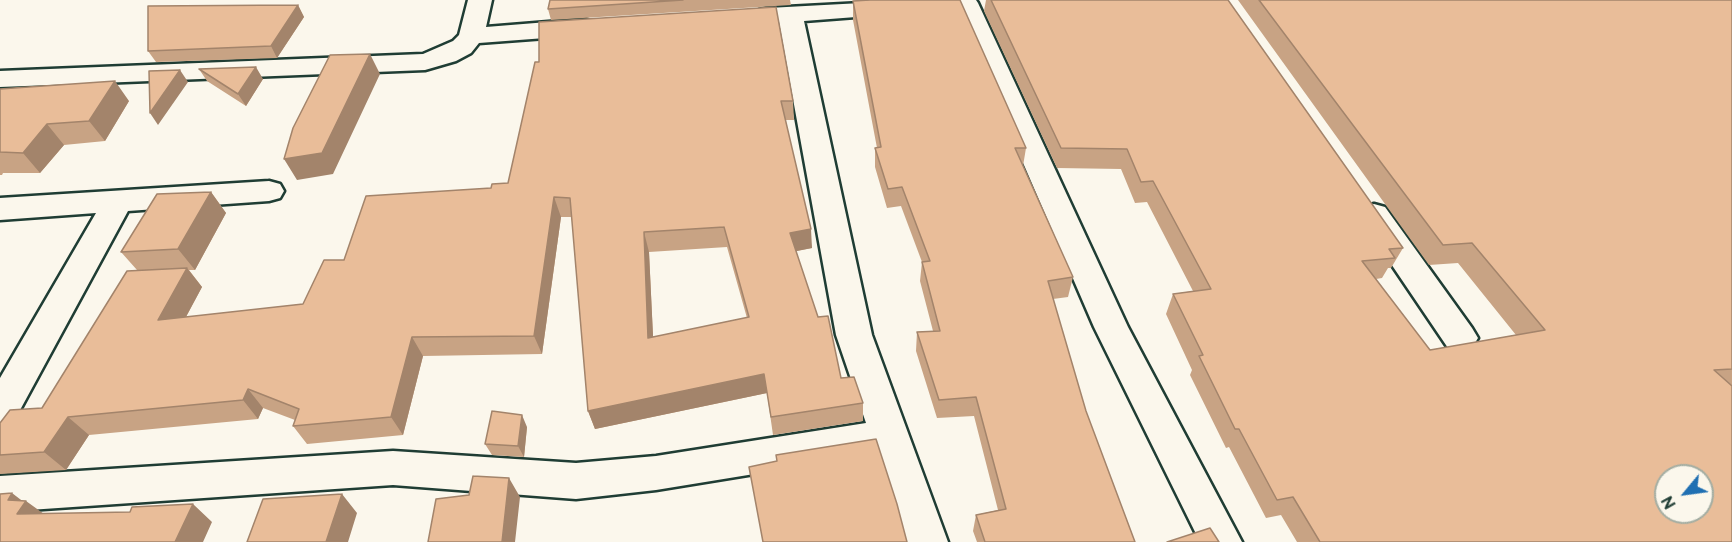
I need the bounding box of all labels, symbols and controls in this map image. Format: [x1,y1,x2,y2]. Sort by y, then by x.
north arrow [1654,464,1714,524]
text: N [1658,492,1681,512]

